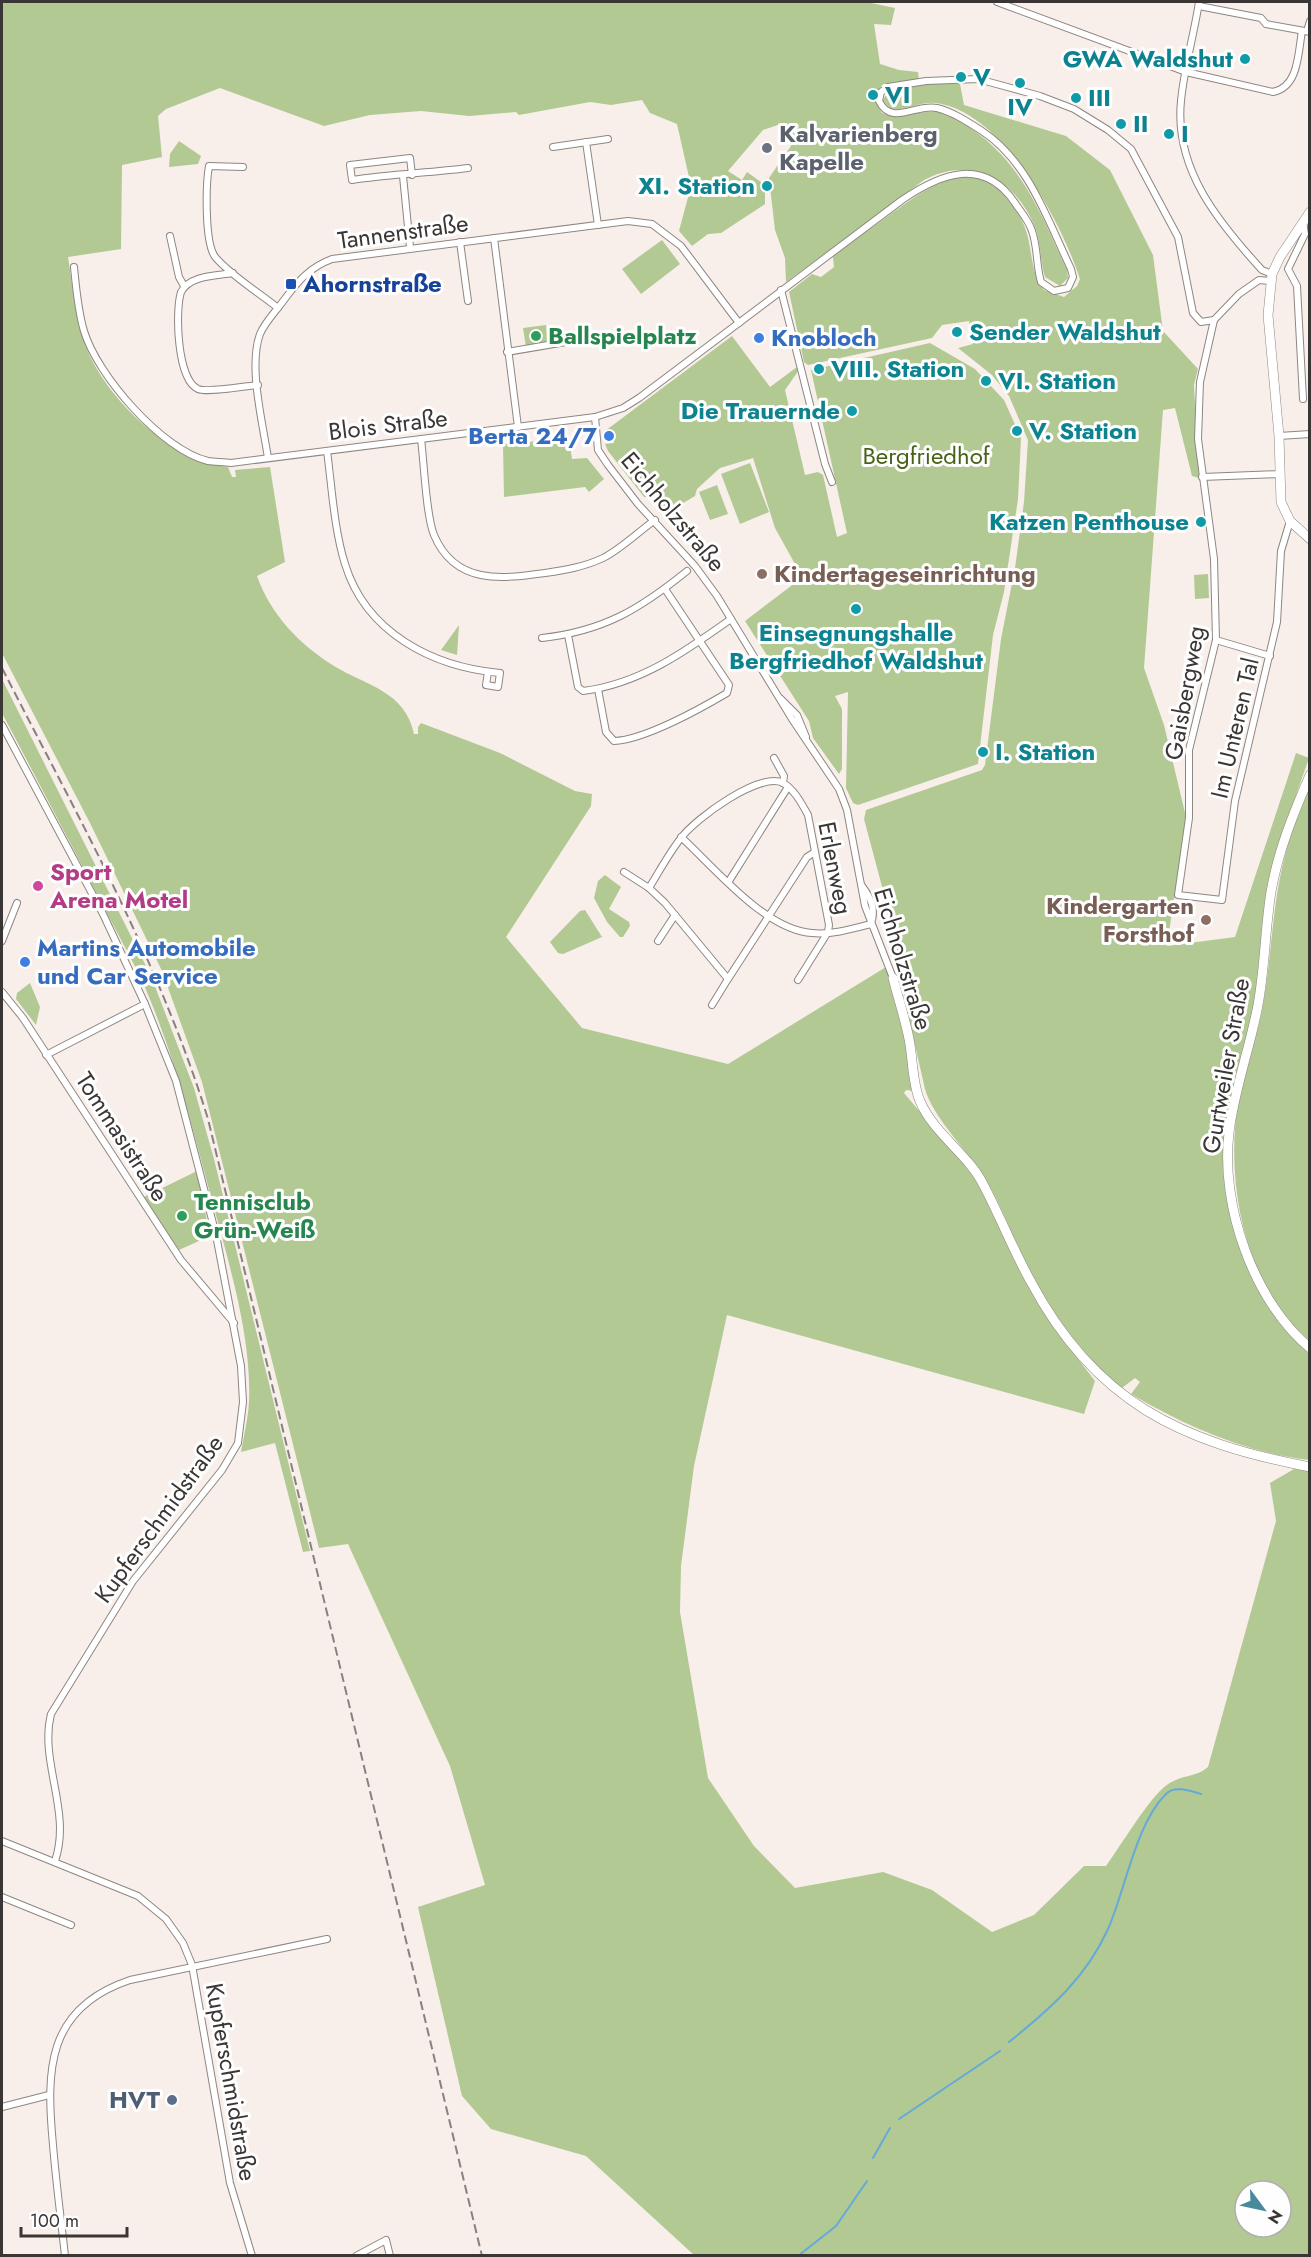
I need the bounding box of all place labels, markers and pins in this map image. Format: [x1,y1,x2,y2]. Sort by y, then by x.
place label: GWA Waldshut [1063,41,1233,76]
marker: GWA Waldshut [1238,52,1252,66]
place label: V [972,59,991,94]
marker: V [954,70,968,84]
marker: IV [1013,76,1027,90]
place label: VI [884,77,910,112]
place label: III [1088,80,1111,115]
marker: VI [866,88,880,102]
place label: IV [1007,89,1033,124]
marker: III [1069,91,1083,105]
place label: II [1133,106,1148,141]
place label: Kalvarienberg Kapelle [779,116,938,179]
place label: I [1181,116,1189,151]
marker: II [1114,117,1128,131]
marker: I [1162,127,1176,141]
marker: Kalvarienberg Kapelle [760,141,774,155]
place label: XI. Station [638,168,755,203]
marker: XI. Station [760,179,774,193]
place label: Ahornstraße [302,266,442,301]
marker: Ahornstraße [284,277,298,291]
place label: Sender Waldshut [969,314,1161,349]
place label: Ballspielplatz [548,318,697,353]
place label: Knobloch [771,320,877,355]
marker: Sender Waldshut [950,325,964,339]
marker: Ballspielplatz [529,329,543,343]
marker: Knobloch [752,331,766,345]
place label: VIII. Station [830,351,964,386]
marker: VIII. Station [812,362,826,376]
place label: VI. Station [997,363,1116,398]
marker: VI. Station [979,374,993,388]
place label: Die Trauernde [681,393,840,428]
marker: Die Trauernde [845,404,859,418]
place label: V. Station [1028,413,1137,448]
place label: Berta 24/7 [468,418,598,453]
marker: V. Station [1010,424,1024,438]
marker: Berta 24/7 [602,429,616,443]
place label: Katzen Penthouse [989,504,1189,539]
marker: Katzen Penthouse [1194,515,1208,529]
place label: Kindertageseinrichtung [774,556,1036,591]
marker: Kindertageseinrichtung [755,567,769,581]
marker: Einsegnungshalle Bergfriedhof Waldshut [849,602,863,616]
place label: Einsegnungshalle Bergfriedhof Waldshut [729,615,983,678]
place label: I. Station [995,734,1095,769]
marker: I. Station [976,745,990,759]
place label: Sport Arena Motel [49,854,188,917]
marker: Sport Arena Motel [31,879,45,893]
place label: Kindergarten Forsthof [1046,888,1196,951]
marker: Kindergarten Forsthof [1199,913,1213,927]
place label: Martins Automobile und Car Service [37,930,256,993]
marker: Martins Automobile und Car Service [18,955,32,969]
place label: Tennisclub Grün-Weiß [194,1184,315,1247]
marker: Tennisclub Grün-Weiß [175,1209,189,1223]
place label: HVT [109,2082,161,2117]
marker: HVT [165,2093,179,2107]

